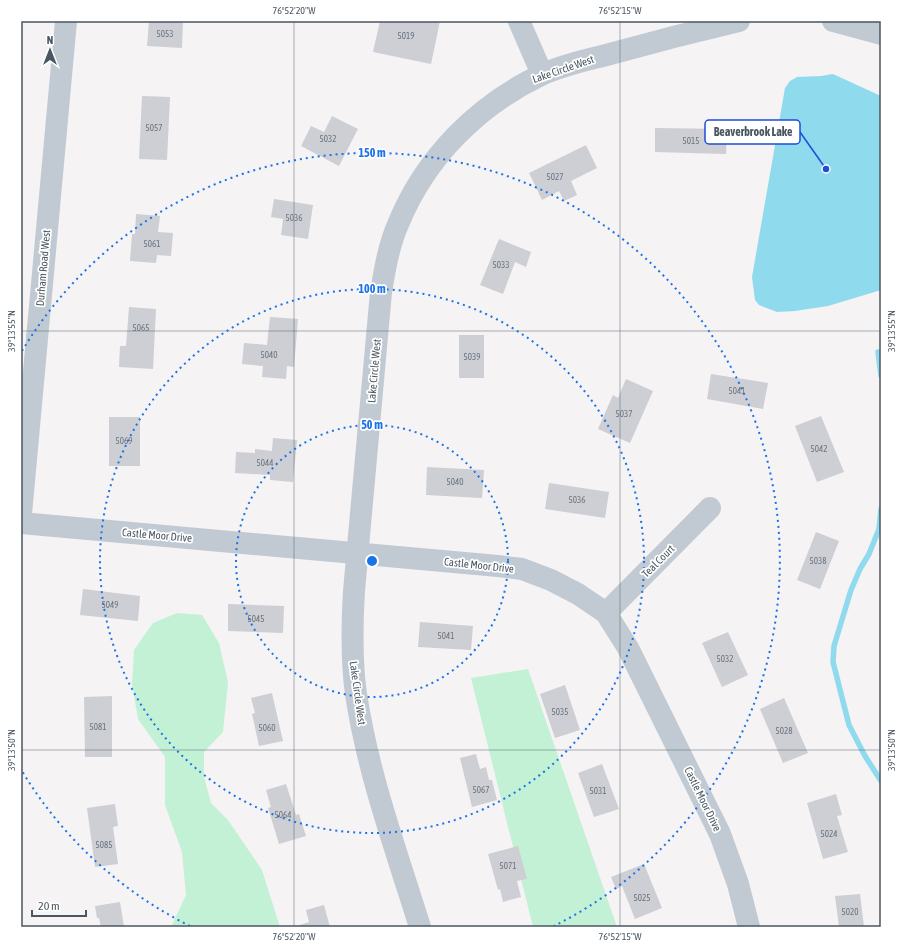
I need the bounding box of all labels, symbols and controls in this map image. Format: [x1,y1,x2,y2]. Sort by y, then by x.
text: 76°52'20"W [272,5,316,16]
text: 76°52'15"W [598,5,642,16]
house number: 5053 [157,29,173,39]
north arrow [30,30,70,70]
house number: 5019 [398,31,414,41]
text: N [47,34,53,46]
street label: Lake Circle West [531,53,595,85]
callout: Beaverbrook Lake [705,120,800,144]
house number: 5057 [146,123,162,133]
text: Beaverbrook Lake [714,125,793,139]
house number: 5032 [320,134,336,144]
house number: 5015 [683,136,699,146]
text: 150 m [358,146,386,160]
house number: 5027 [547,172,563,182]
house number: 5036 [286,213,302,223]
street label: Durham Road West [34,229,52,307]
house number: 5061 [144,239,160,249]
house number: 5033 [493,260,509,270]
text: 100 m [358,282,386,296]
text: 39°13'55"N [6,310,17,352]
text: 39°13'55"N [886,310,897,352]
house number: 5065 [133,323,149,333]
street label: Lake Circle West [365,338,383,404]
house number: 5040 [261,350,277,360]
house number: 5039 [464,352,480,362]
house number: 5041 [729,386,745,396]
house number: 5037 [616,409,632,419]
text: 50 m [361,418,383,432]
house number: 5069 [116,436,132,446]
house number: 5042 [811,444,827,454]
house number: 5044 [257,458,273,468]
house number: 5040 [447,477,463,487]
house number: 5036 [569,495,585,505]
street label: Castle Moor Drive [121,526,193,544]
street label: Teal Court [639,542,677,580]
centre of rings [365,554,379,568]
street label: Castle Moor Drive [443,555,515,575]
house number: 5038 [810,556,826,566]
house number: 5049 [102,600,118,610]
house number: 5045 [248,614,264,624]
house number: 5041 [438,631,454,641]
house number: 5032 [717,654,733,664]
street label: Lake Circle West [348,660,368,726]
house number: 5035 [552,707,568,717]
house number: 5081 [90,722,106,732]
house number: 5060 [259,723,275,733]
house number: 5028 [776,726,792,736]
text: 39°13'50"N [6,729,17,771]
text: 39°13'50"N [886,729,897,771]
street label: Castle Moor Drive [682,765,724,833]
house number: 5067 [473,785,489,795]
house number: 5031 [590,786,606,796]
house number: 5064 [275,810,291,820]
house number: 5024 [821,829,837,839]
house number: 5085 [96,840,112,850]
house number: 5071 [500,861,516,871]
scale bar [32,892,86,918]
house number: 5025 [634,893,650,903]
text: 20 m [38,899,60,913]
house number: 5020 [842,907,858,917]
text: 76°52'20"W [272,931,316,942]
text: 76°52'15"W [598,931,642,942]

